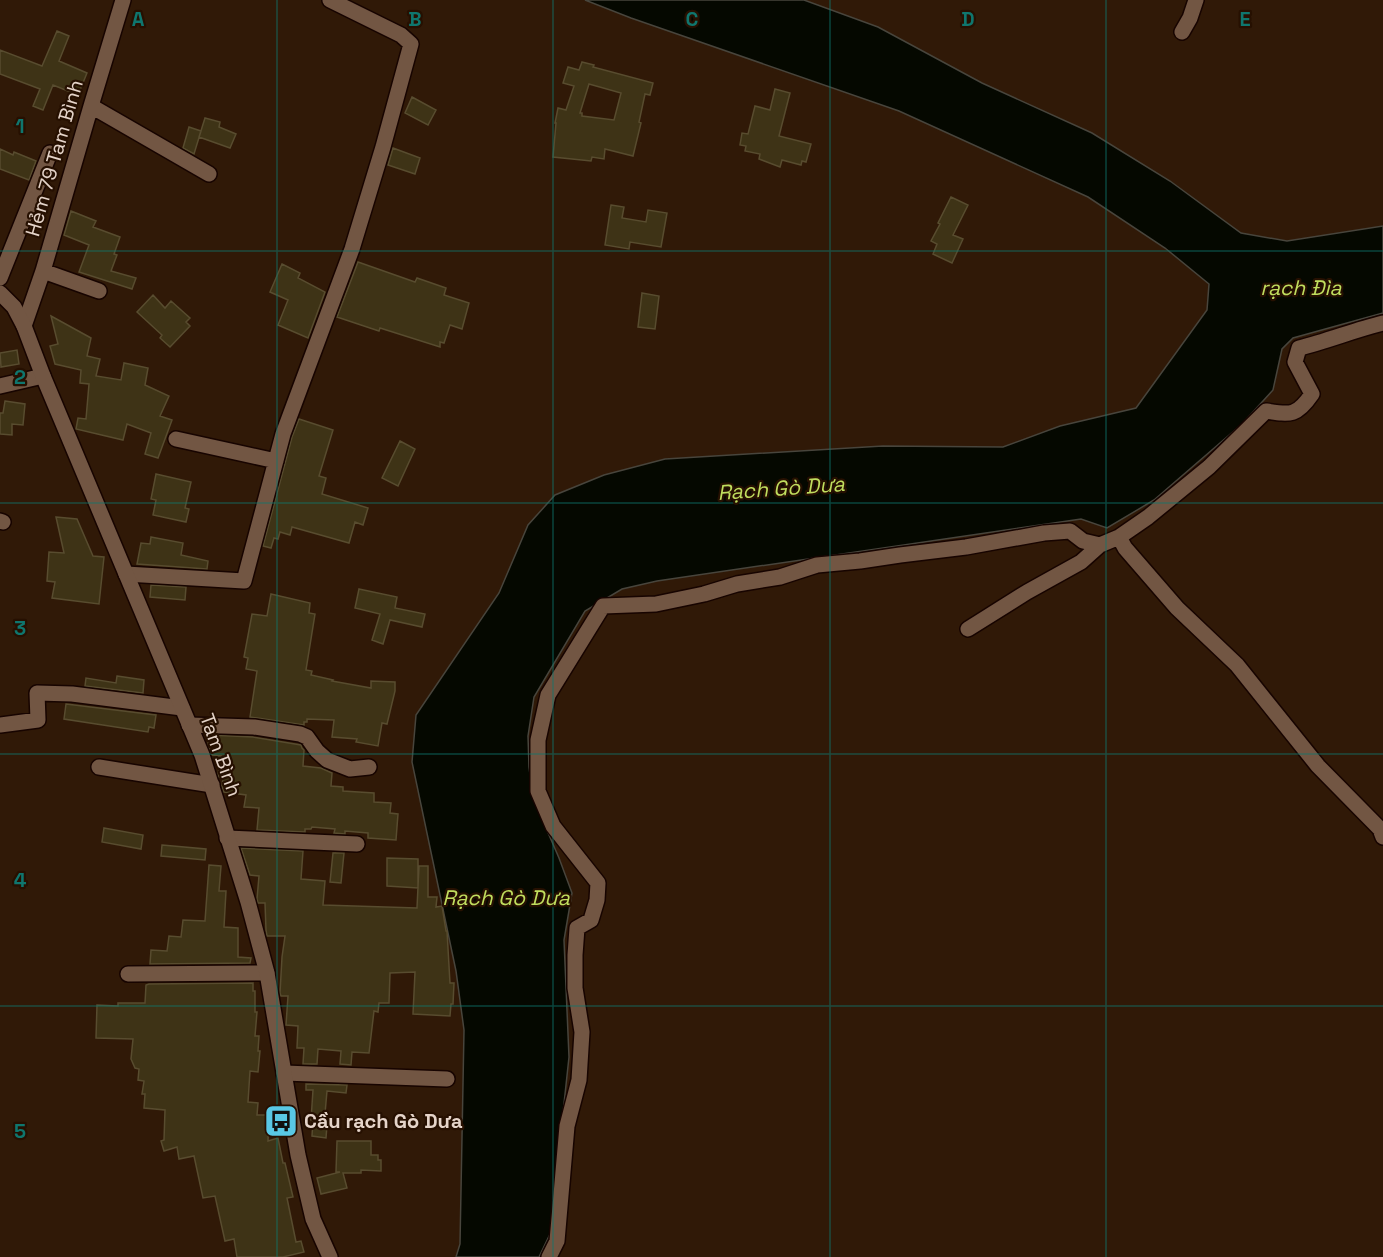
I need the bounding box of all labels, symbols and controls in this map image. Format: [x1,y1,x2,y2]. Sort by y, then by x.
text: A [132,6,145,32]
text: B [408,6,422,32]
text: C [686,6,699,32]
text: D [961,6,975,32]
text: E [1239,6,1251,32]
street label: Hẻm 79 Tam Bình [19,77,89,239]
text: 1 [15,113,25,139]
water label: rạch Đìa [1260,274,1343,301]
text: 2 [14,364,26,390]
water label: Rạch Gò Dưa [716,470,847,506]
text: 3 [14,615,26,641]
street label: Tam Bình [194,710,248,800]
text: 4 [14,867,27,893]
water label: Rạch Gò Dưa [442,884,571,911]
bus stop icon: Cầu rạch Gò Dưa [263,1103,299,1139]
place label: Cầu rạch Gò Dưa [304,1108,463,1134]
text: 5 [14,1118,26,1144]

